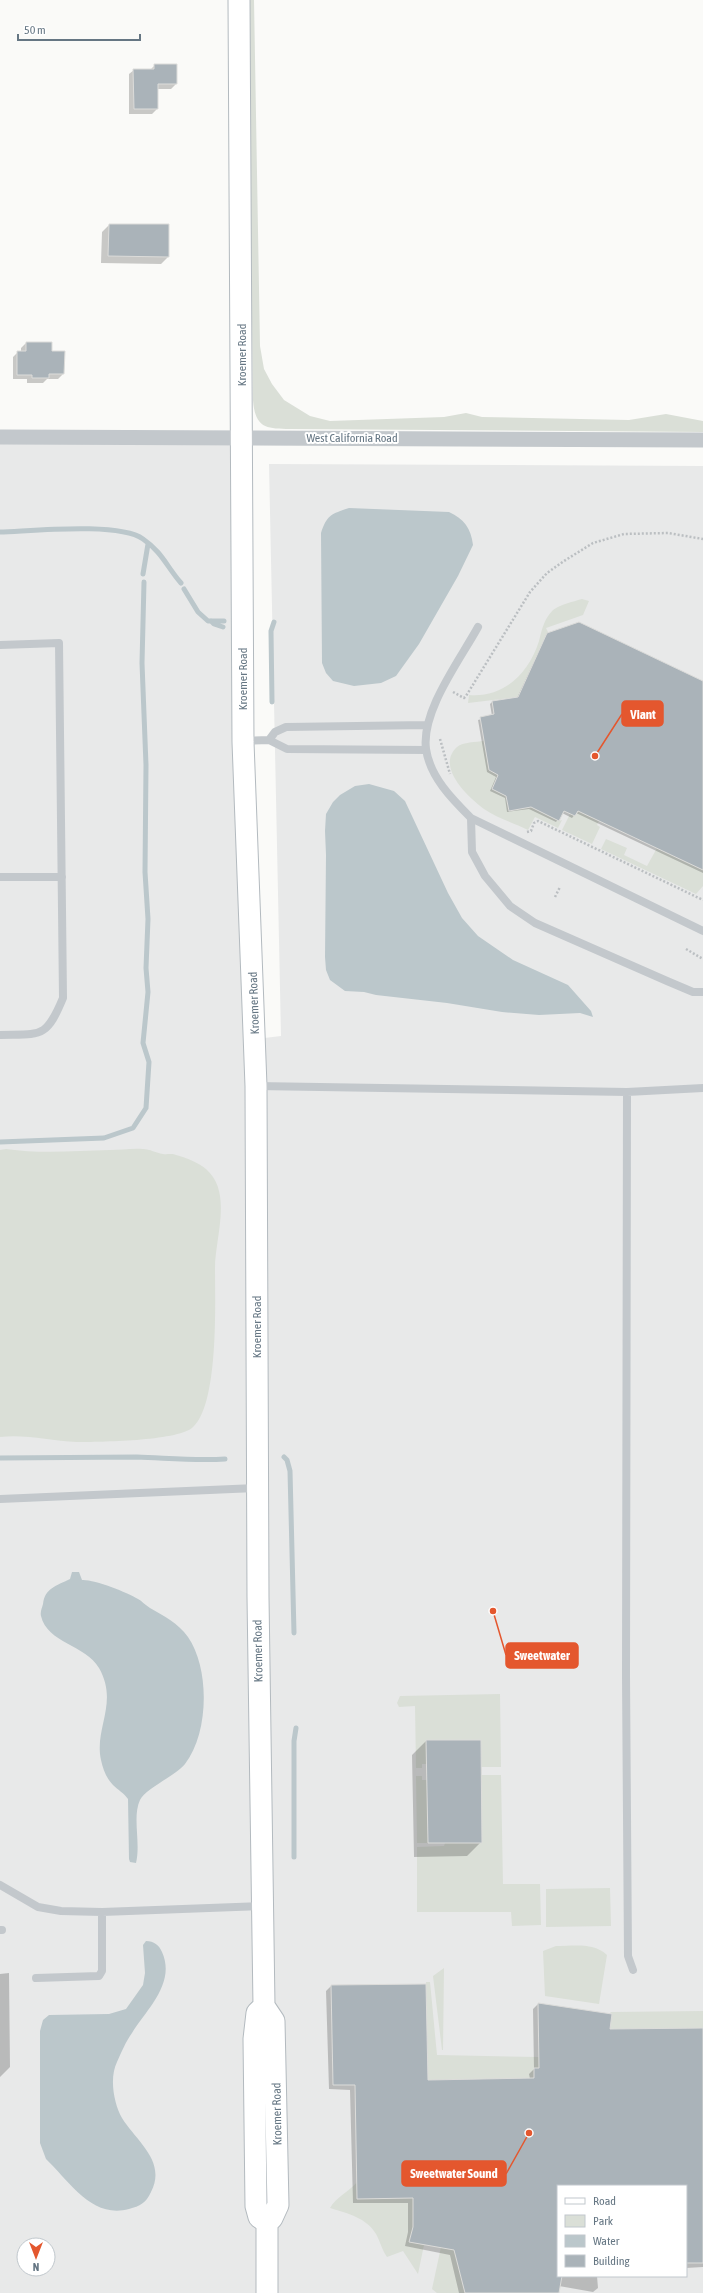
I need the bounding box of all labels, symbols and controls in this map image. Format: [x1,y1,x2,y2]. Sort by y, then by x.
scale bar [18,16,140,42]
text: 50 m [24,23,46,37]
street label: Kroemer Road [235,324,249,386]
street label: West California Road [306,431,398,445]
street label: Kroemer Road [236,648,250,710]
callout: Viant [622,701,663,726]
text: Viant [629,707,656,722]
street label: Kroemer Road [246,971,262,1035]
street label: Kroemer Road [250,1296,264,1358]
street label: Kroemer Road [250,1620,266,1682]
callout: Sweetwater [506,1643,578,1668]
text: Sweetwater [514,1648,571,1663]
street label: Kroemer Road [269,2083,285,2145]
callout: Sweetwater Sound [402,2161,506,2186]
text: Sweetwater Sound [410,2166,498,2181]
legend [557,2185,687,2277]
text: Road [593,2194,616,2208]
text: Park [593,2214,614,2228]
text: Water [593,2234,620,2248]
north arrow [16,2237,56,2277]
text: Building [593,2254,631,2268]
text: N [33,2261,39,2273]

